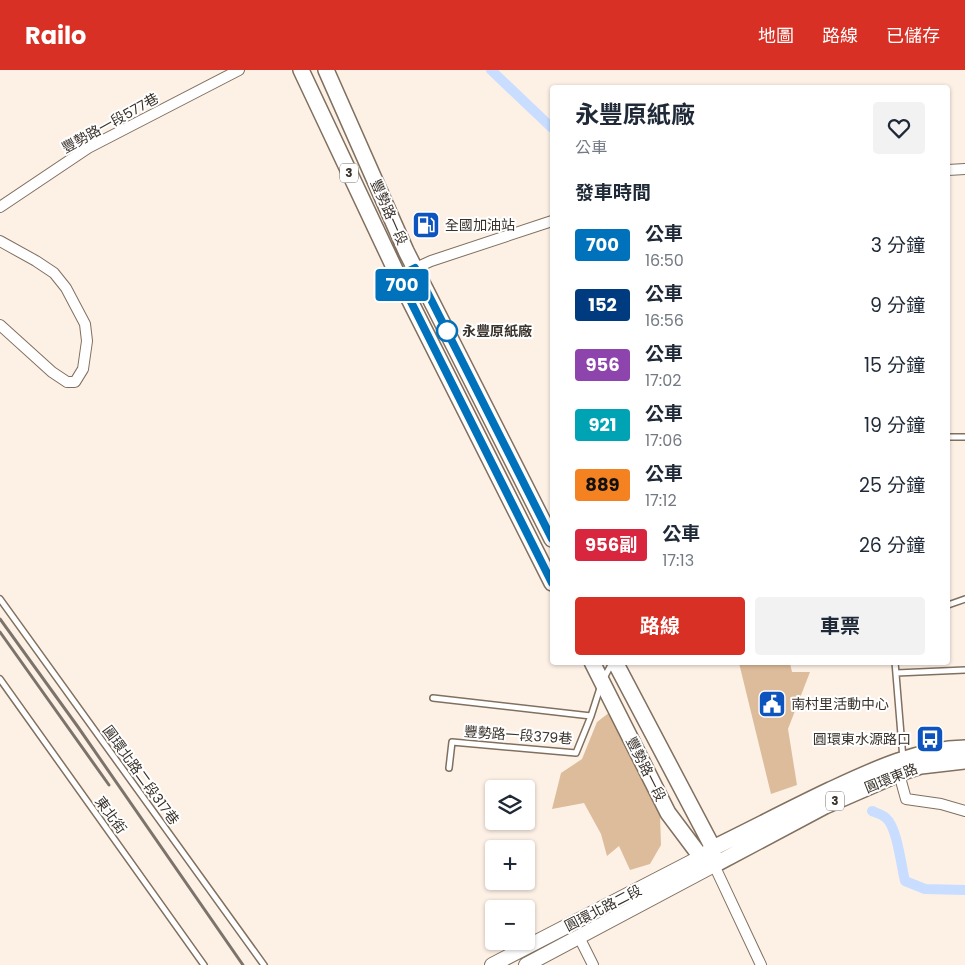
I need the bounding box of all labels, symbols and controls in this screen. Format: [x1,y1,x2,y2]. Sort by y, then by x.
text: Railo [25,19,86,52]
text: 地圖 [758,23,794,48]
text: 路線 [822,23,858,48]
text: 已儲存 [886,23,940,48]
street label: 豐勢路一段577巷 [58,88,162,158]
text: 永豐原紙廠 [575,98,695,131]
button: heart [873,102,925,154]
text: 公車 [575,136,607,159]
road number: 3 [340,164,358,182]
street label: 豐勢路一段 [366,176,412,248]
text: 發車時間 [575,179,651,206]
fuel station icon: 全國加油站 [411,210,441,240]
place label: 全國加油站 [445,215,515,235]
text: 公車 [645,220,683,247]
text: 700 [586,232,619,257]
text: 3 分鐘 [871,232,925,259]
text: 16:50 [645,249,684,272]
line badge: 700 [373,269,431,301]
text: 700 [385,272,419,297]
text: 公車 [645,280,683,307]
text: 152 [588,292,617,317]
text: 9 分鐘 [870,292,925,319]
text: 16:56 [645,309,684,332]
marker: 永豐原紙廠 [436,320,458,342]
place label: 永豐原紙廠 [462,321,532,341]
text: 公車 [645,340,683,367]
text: 956 [585,352,620,377]
text: 15 分鐘 [864,352,925,379]
text: 17:02 [645,369,682,392]
text: 公車 [645,400,683,427]
text: 921 [588,412,617,437]
text: 19 分鐘 [864,412,925,439]
text: 17:06 [645,429,682,452]
text: 公車 [645,460,683,487]
text: 889 [585,472,620,497]
text: 25 分鐘 [859,472,925,499]
text: 17:12 [645,489,677,512]
text: 公車 [662,520,700,547]
text: 956副 [585,532,637,557]
text: 26 分鐘 [859,532,925,559]
text: 17:13 [662,549,694,572]
button: 路線 [575,597,745,655]
button: 車票 [755,597,925,655]
public building icon: 南村里活動中心 [757,689,787,719]
place label: 南村里活動中心 [791,694,889,714]
street label: 圓環北路二段317巷 [98,721,184,829]
street label: 豐勢路一段379巷 [463,721,573,749]
bus stop icon: 圓環東水源路口 [915,724,945,754]
place label: 圓環東水源路口 [813,729,911,749]
street label: 豐勢路一段 [621,733,671,805]
street label: 圓環東路 [861,758,921,798]
map controls [485,780,535,950]
button: layers [485,780,535,830]
road number: 3 [826,791,844,810]
street label: 東北街 [91,792,131,838]
button: + [485,840,535,890]
street label: 圓環北路二段 [561,880,645,936]
button: − [485,900,535,950]

